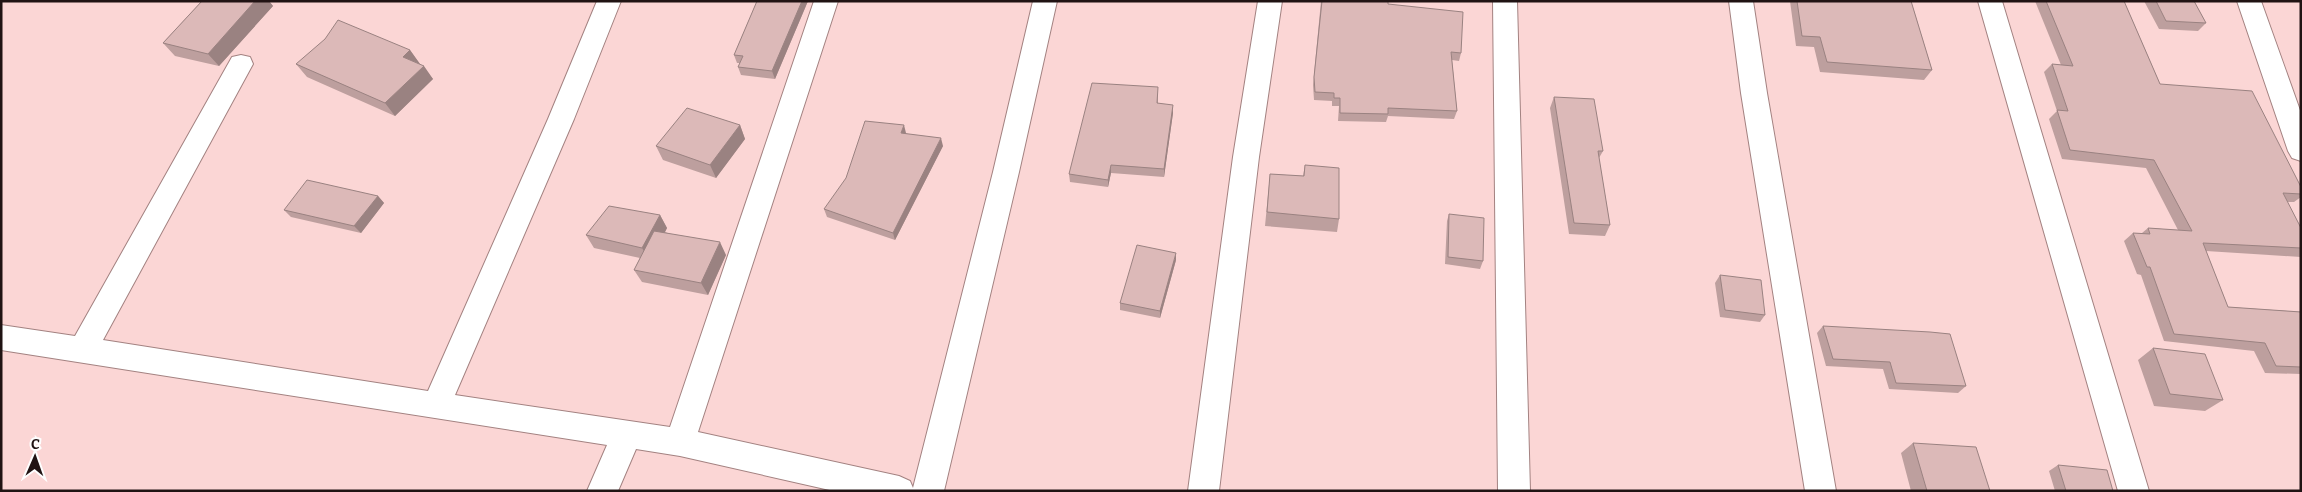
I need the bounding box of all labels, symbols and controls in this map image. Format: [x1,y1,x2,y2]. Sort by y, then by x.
north arrow [10,432,60,482]
text: С [31,436,40,453]

